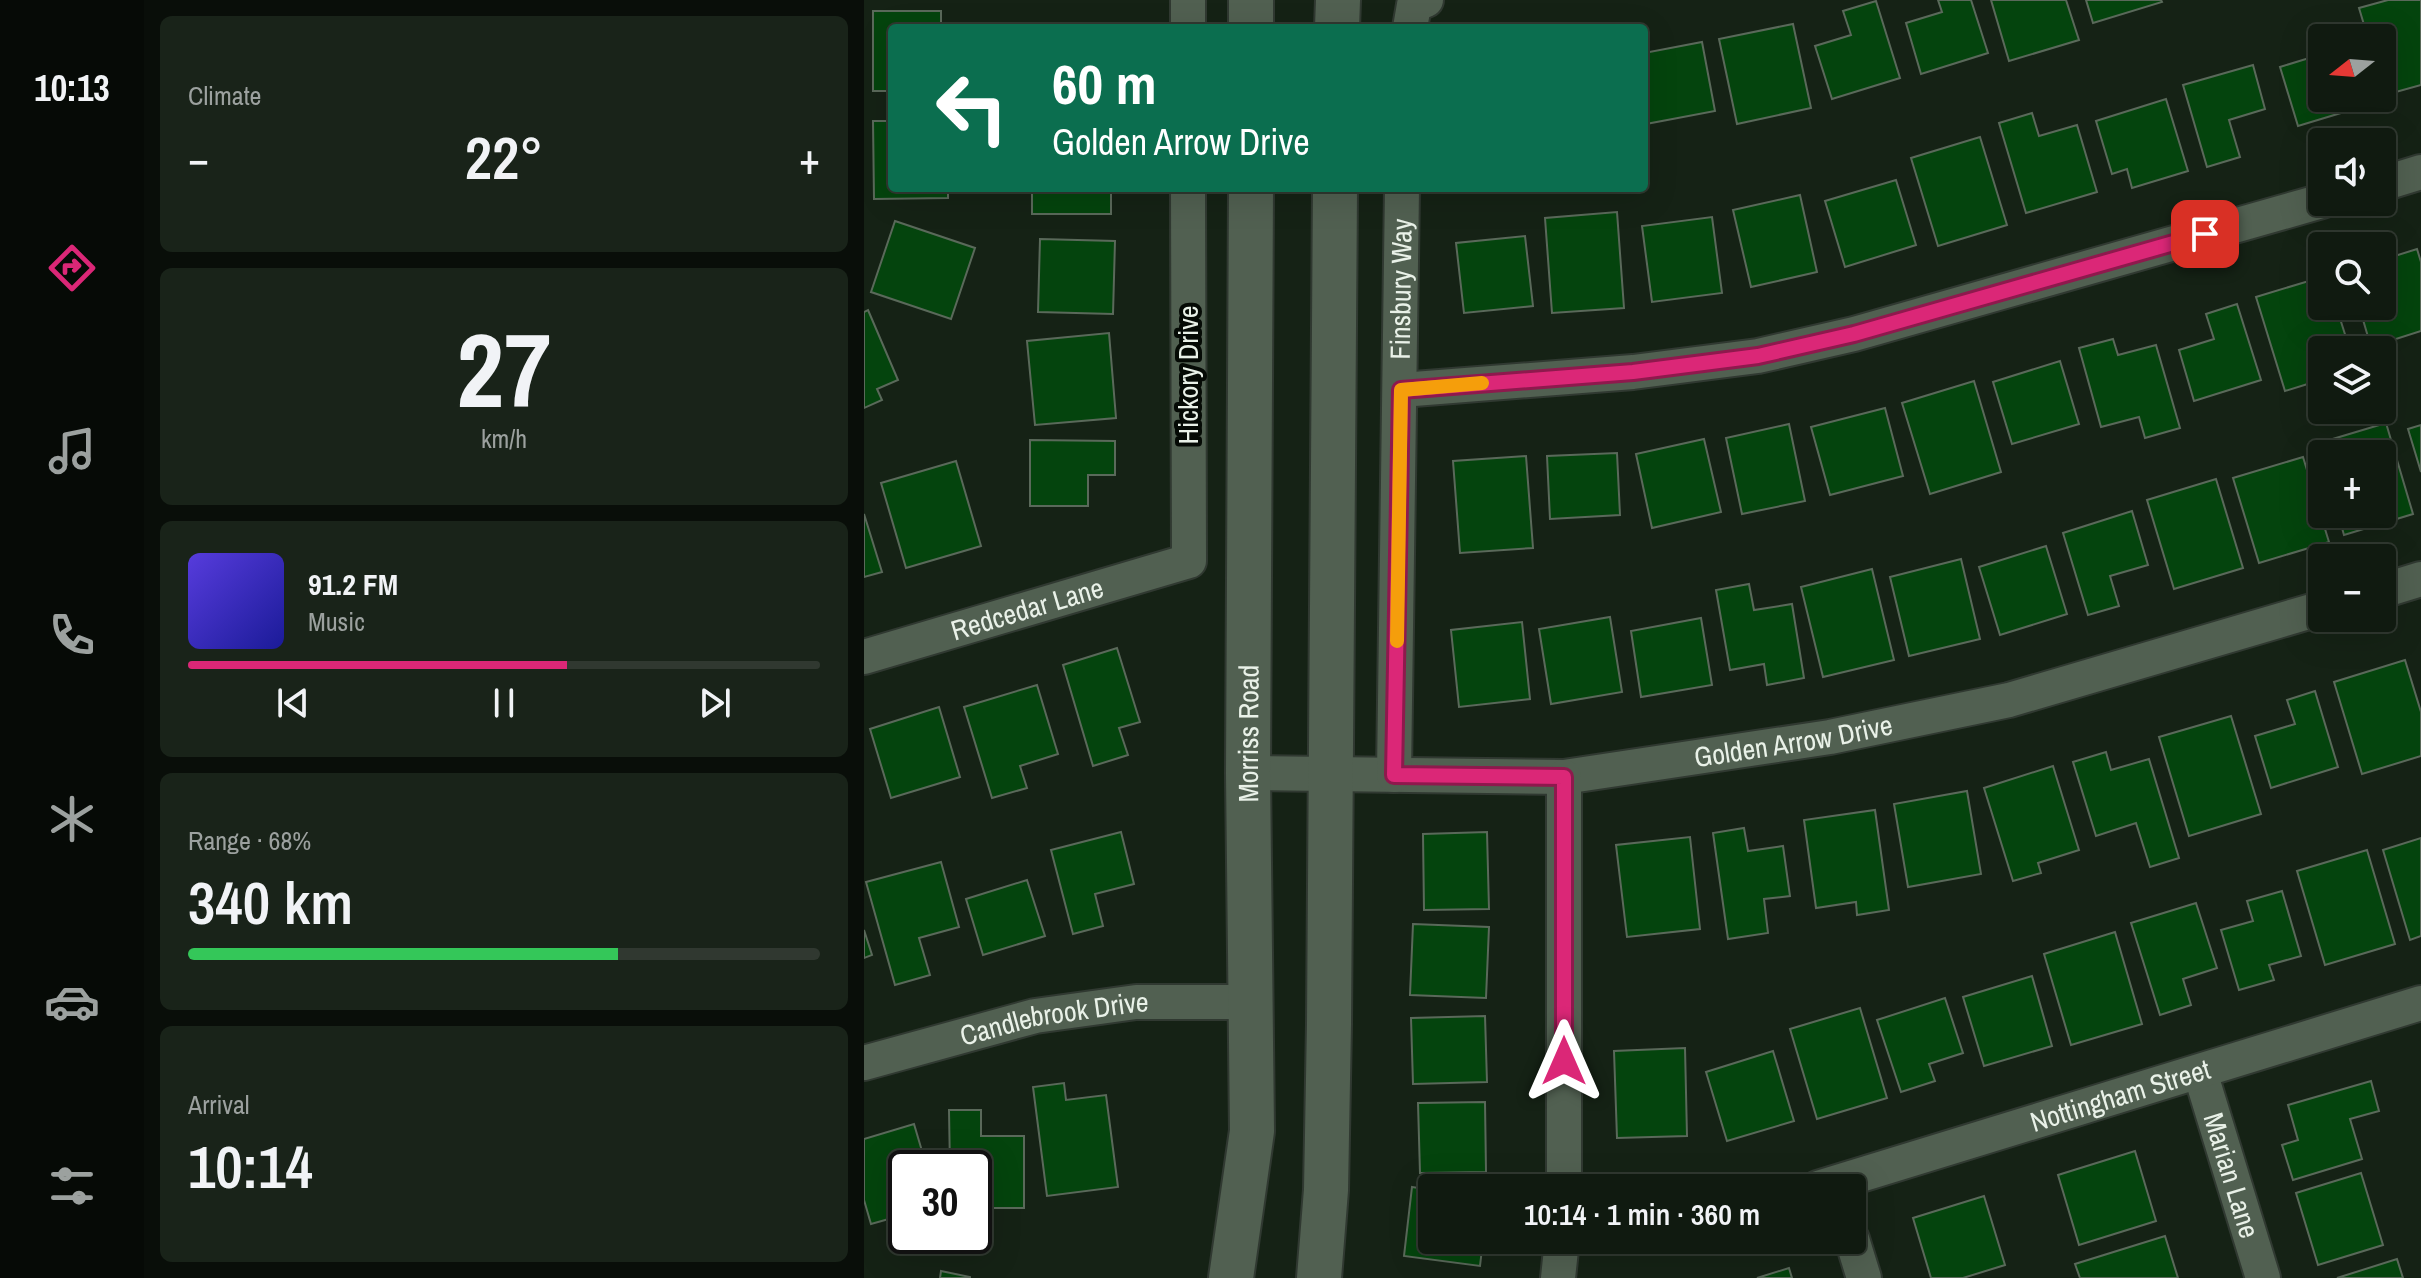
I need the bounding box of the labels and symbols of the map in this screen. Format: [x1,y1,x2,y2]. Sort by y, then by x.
north arrow [2308,24,2396,112]
pin [2171,200,2239,268]
street label: Finsbury Way [1381,218,1421,360]
street label: Hickory Drive [1169,305,1207,445]
street label: Redcedar Lane [946,568,1108,649]
street label: Morriss Road [1229,664,1268,803]
street label: Golden Arrow Drive [1691,706,1896,776]
street label: Candlebrook Drive [956,983,1148,1055]
position arrow [1522,1019,1606,1103]
street label: Nottingham Street [2025,1050,2215,1141]
street label: Marian Lane [2195,1108,2269,1243]
speed limit sign: 30 [888,1150,992,1254]

